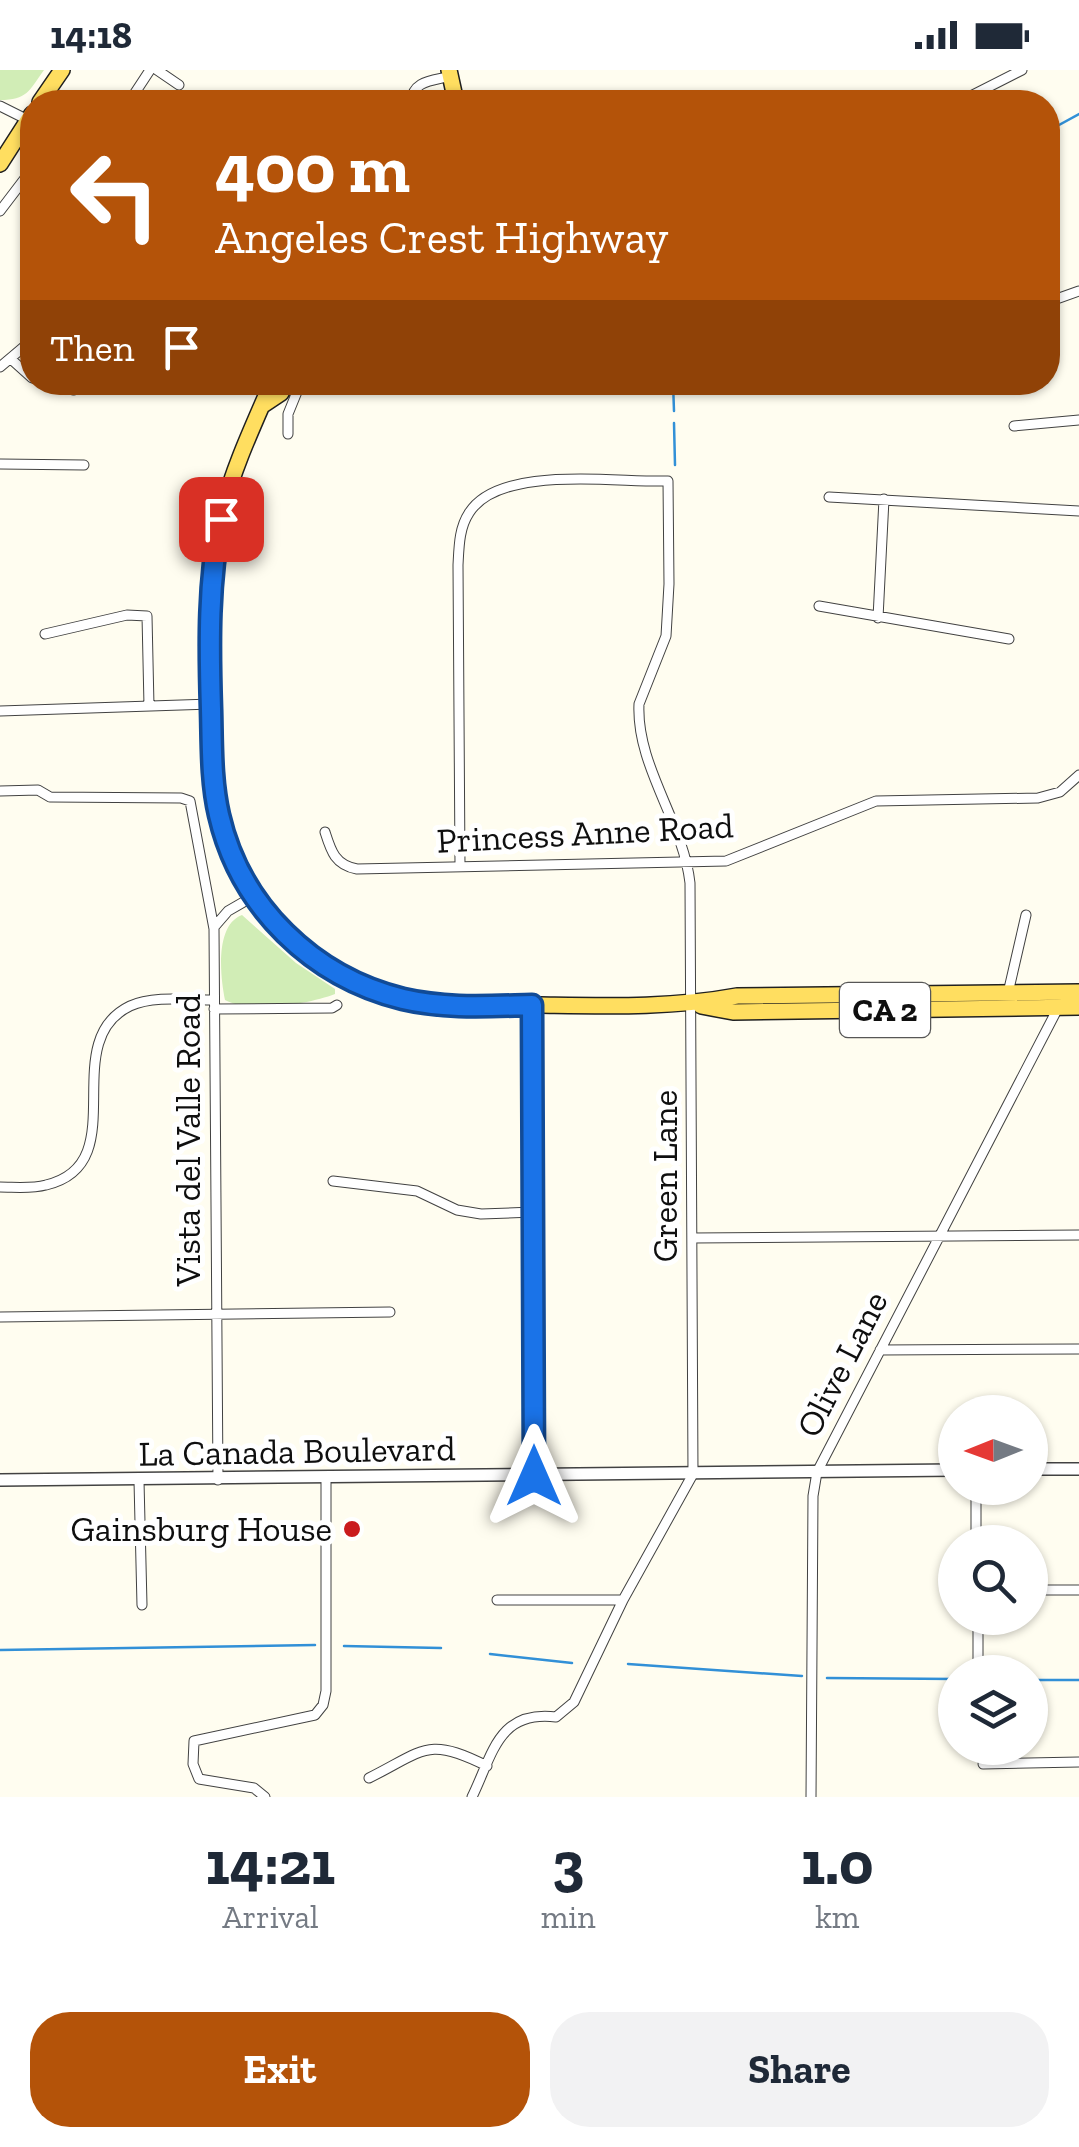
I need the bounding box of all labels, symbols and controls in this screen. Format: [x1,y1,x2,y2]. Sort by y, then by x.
text: 14:18 [50,12,132,58]
text: 400 m [215,126,410,210]
icon: left [50,130,180,260]
text: Angeles Crest Highway [215,211,668,265]
icon: arrive [154,320,209,375]
text: Then [50,325,134,371]
pin [179,477,264,562]
icon: arrive [194,492,249,547]
street label: Princess Anne Road [435,804,735,862]
road number: CA 2 [840,983,930,1037]
street label: Vista del Valle Road [167,994,209,1287]
street label: Green Lane [644,1090,686,1262]
street label: Olive Lane [787,1284,897,1444]
north arrow [938,1395,1048,1505]
map controls [938,1395,1048,1765]
position arrow [482,1424,586,1528]
street label: La Canada Boulevard [138,1427,456,1475]
place label: Gainsburg House [71,1508,332,1550]
marker: Gainsburg House [341,1518,363,1540]
button: search [938,1525,1048,1635]
button: layers [938,1655,1048,1765]
text: 14:21 [205,1827,335,1899]
text: 3 [552,1827,584,1899]
text: 1.0 [801,1827,874,1899]
text: Arrival [222,1898,319,1936]
text: min [541,1898,596,1936]
text: km [815,1898,859,1936]
button: Exit [30,2012,530,2127]
button: Share [550,2012,1049,2127]

